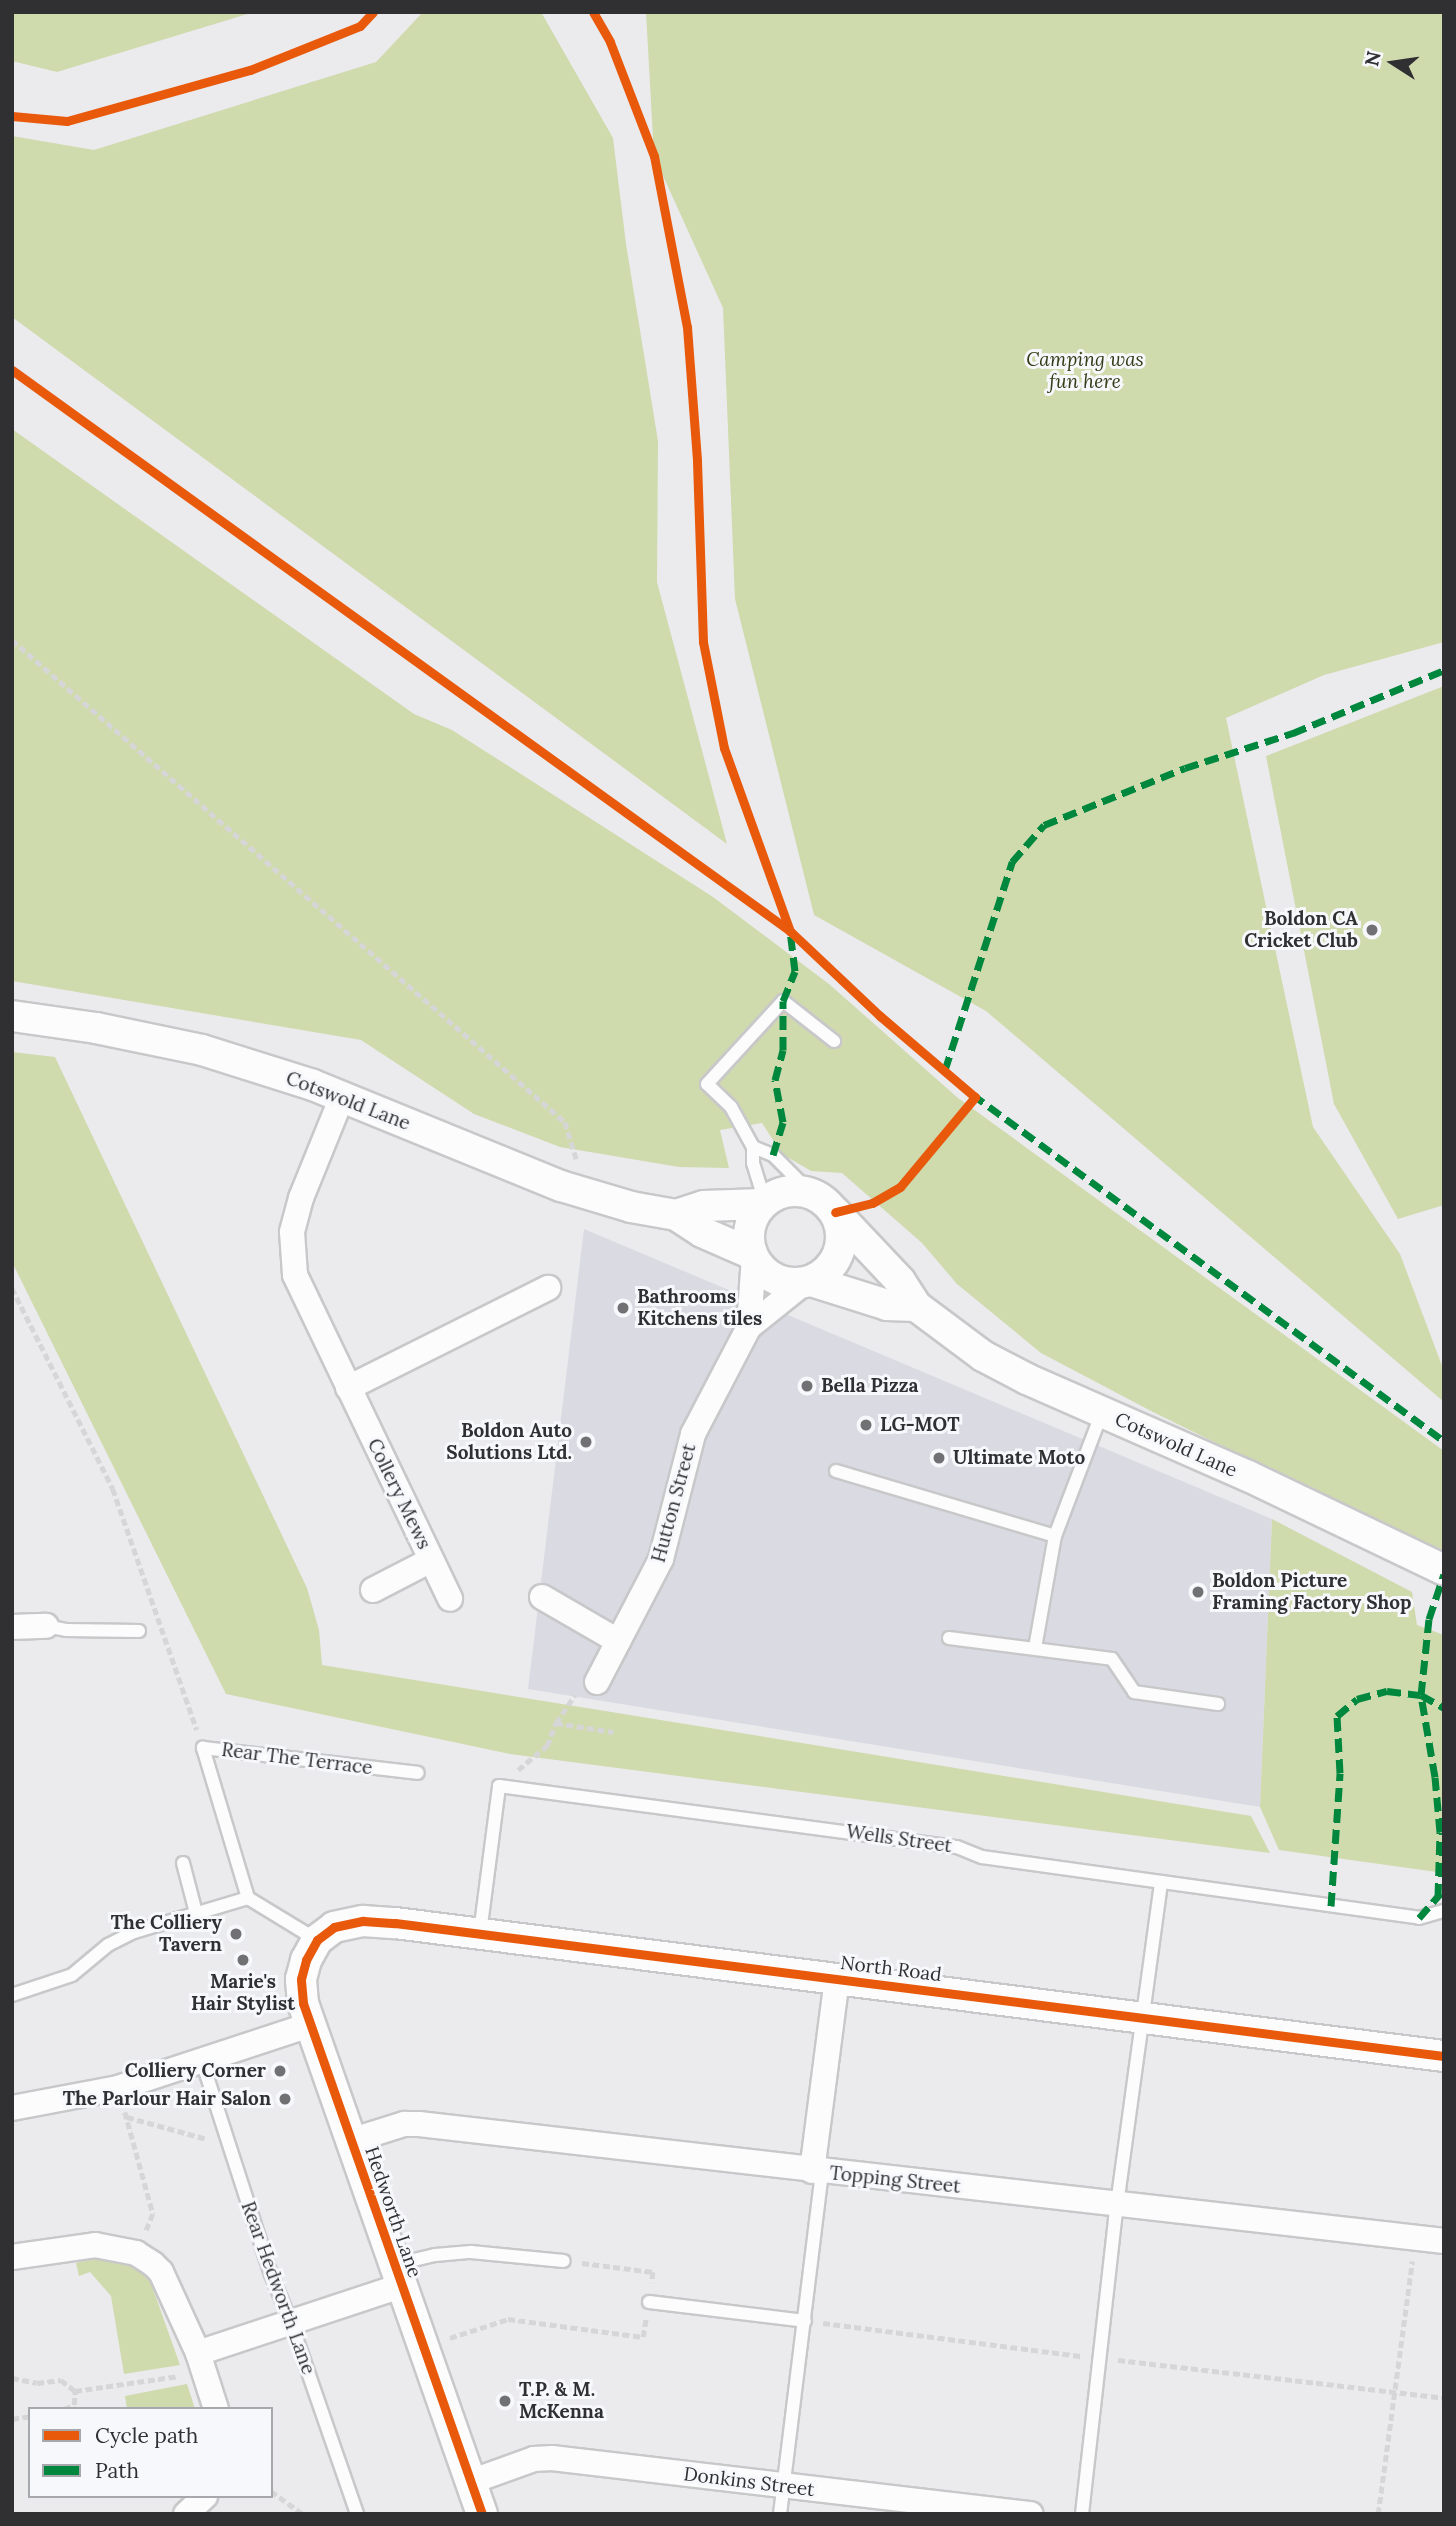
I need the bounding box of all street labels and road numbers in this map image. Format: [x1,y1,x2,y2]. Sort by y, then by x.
street label: Cotswold Lane [283,1067,413,1135]
street label: Cotswold Lane [1111,1408,1241,1482]
street label: Collery Mews [362,1435,436,1553]
street label: Hutton Street [647,1441,701,1565]
street label: Rear The Terrace [220,1738,374,1780]
street label: Wells Street [845,1820,953,1858]
street label: North Road [839,1951,943,1987]
street label: Hedworth Lane [360,2143,426,2281]
street label: Topping Street [829,2162,961,2198]
street label: Rear Hedworth Lane [236,2198,320,2378]
street label: Donkins Street [682,2463,816,2501]

